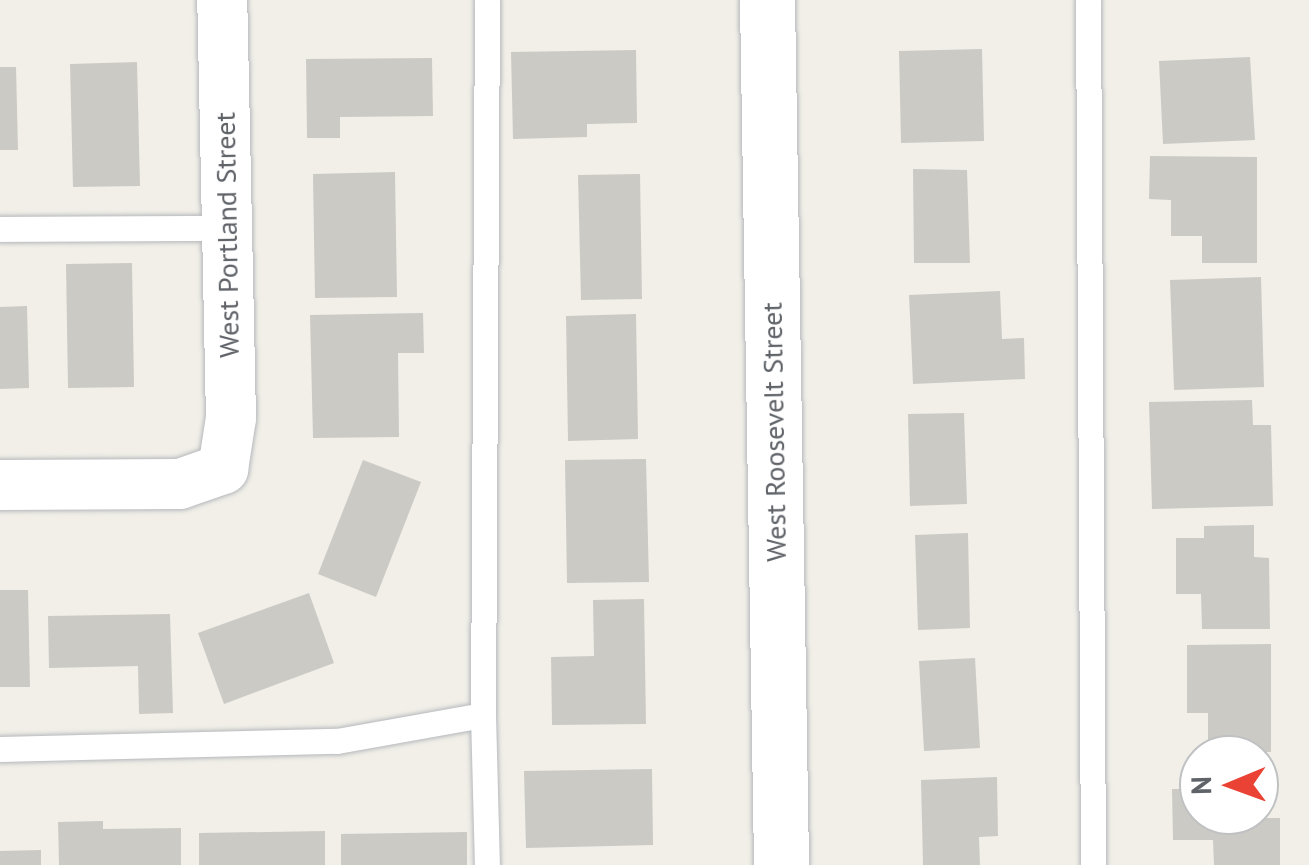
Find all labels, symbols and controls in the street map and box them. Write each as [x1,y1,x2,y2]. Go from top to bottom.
street label: West Portland Street [208,112,246,358]
street label: West Roosevelt Street [755,302,793,562]
north arrow [1179,735,1279,835]
text: N [1182,776,1219,795]

